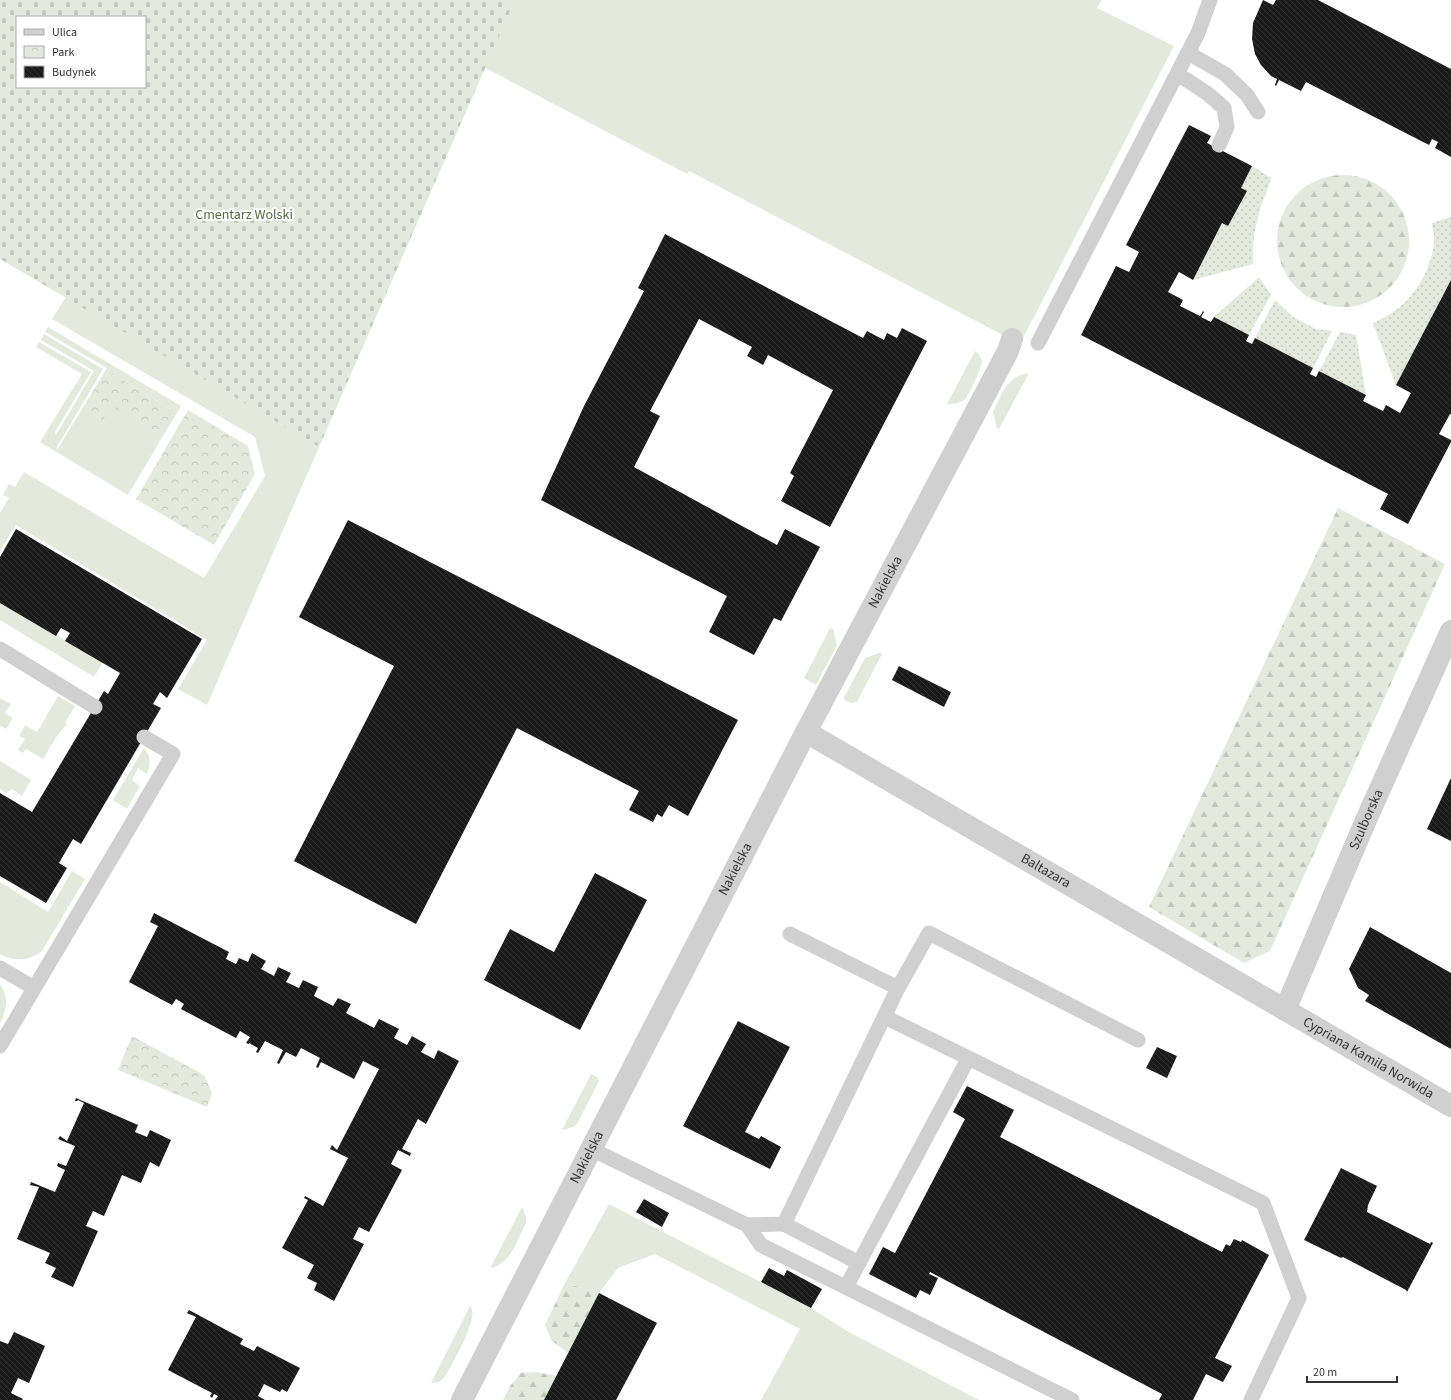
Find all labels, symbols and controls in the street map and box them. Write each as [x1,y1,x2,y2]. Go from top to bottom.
legend [16,16,146,88]
text: Ulica [52,24,77,41]
text: Park [52,44,74,61]
text: Budynek [52,64,96,81]
park label: Cmentarz Wolski [195,205,293,225]
street label: Nakielska [863,552,908,612]
street label: Szulborska [1344,786,1389,853]
street label: Nakielska [713,839,757,899]
street label: Baltazara [1017,849,1074,893]
street label: Cypriana Kamila Norwida [1299,1012,1438,1104]
street label: Nakielska [565,1127,609,1187]
scale bar [1307,1358,1397,1384]
text: 20 m [1313,1364,1337,1381]

